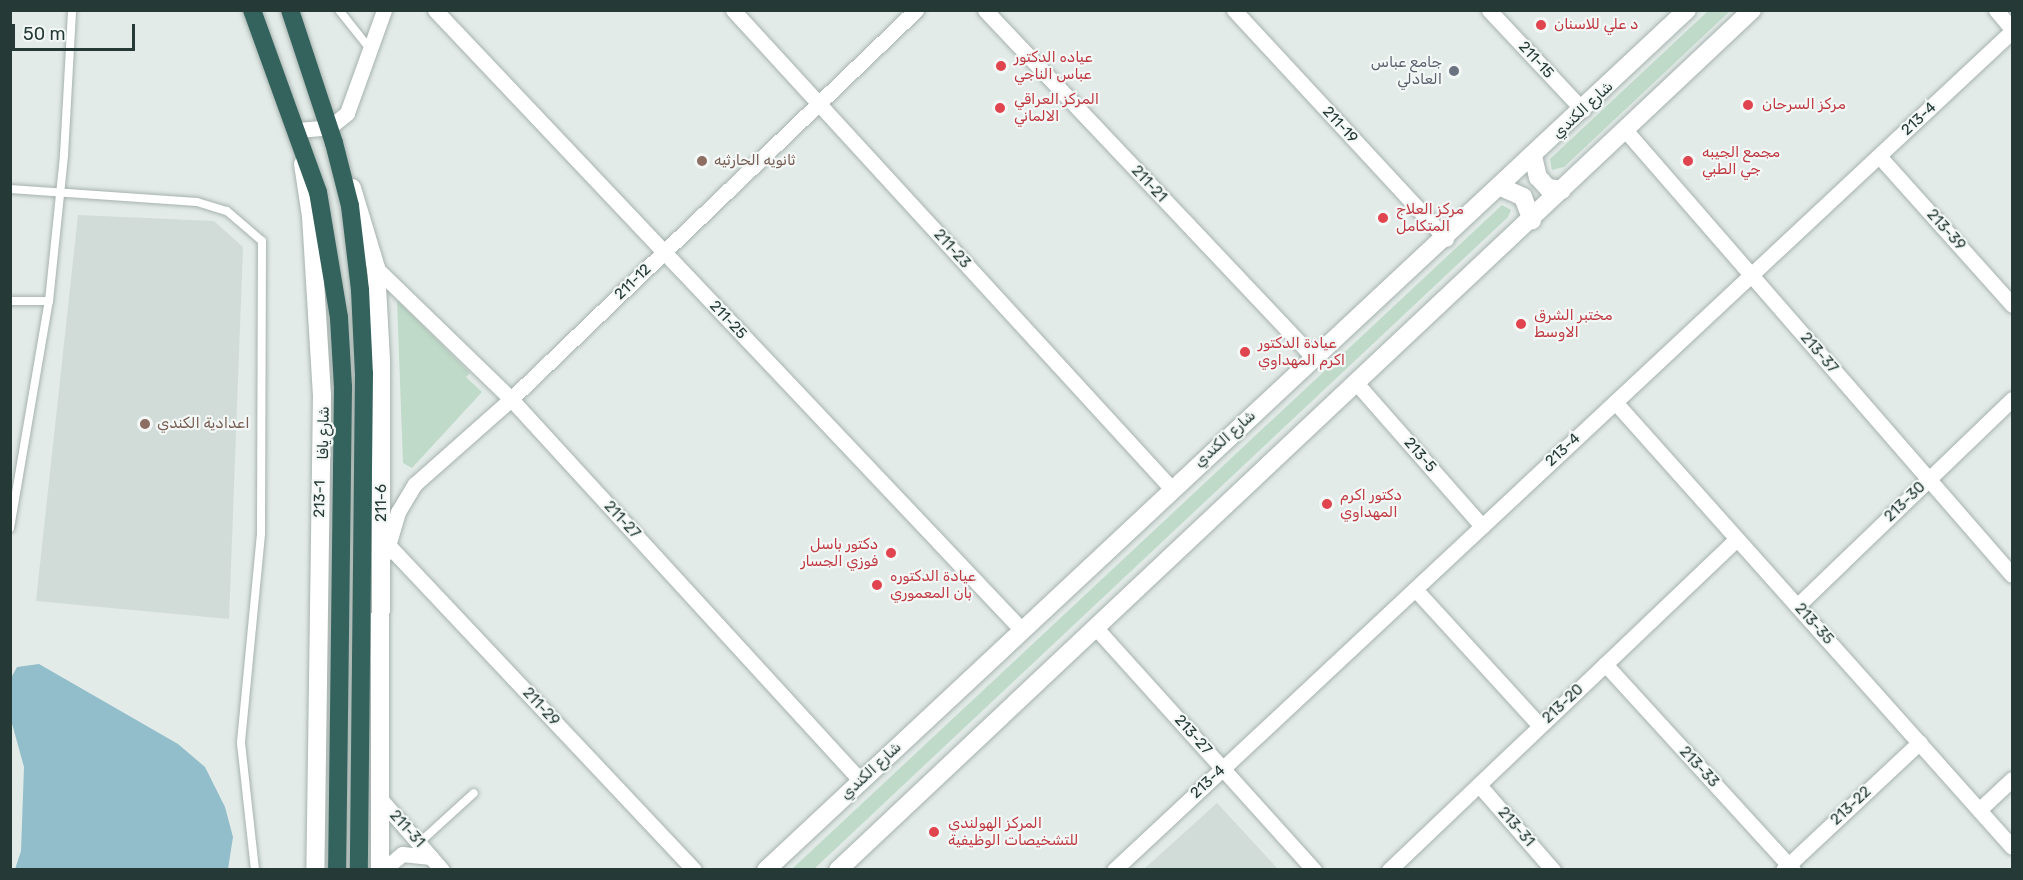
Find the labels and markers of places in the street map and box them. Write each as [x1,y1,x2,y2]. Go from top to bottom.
marker: د علي للاسنان [1532,16,1550,34]
place label: د علي للاسنان [1554,16,1638,34]
place label: عياده الدكتور عباس الناجي [1014,48,1093,83]
place label: جامع عباس العادلي [1371,53,1442,88]
marker: عياده الدكتور عباس الناجي [992,57,1010,75]
marker: جامع عباس العادلي [1447,64,1461,78]
place label: المركز العراقي الالماني [1014,90,1099,125]
marker: مركز السرحان [1739,96,1757,114]
place label: مركز السرحان [1762,96,1846,114]
marker: المركز العراقي الالماني [991,99,1009,117]
place label: مجمع الجيبه جي الطبي [1702,143,1780,178]
place label: ثانويه الحارثيه [714,152,795,170]
marker: مجمع الجيبه جي الطبي [1679,152,1697,170]
marker: ثانويه الحارثيه [695,154,709,168]
place label: مركز العلاج المتكامل [1396,200,1464,235]
marker: مركز العلاج المتكامل [1374,209,1392,227]
place label: مختبر الشرق الاوسط [1534,306,1613,341]
marker: مختبر الشرق الاوسط [1512,315,1530,333]
place label: عيادة الدكتور اكرم المهداوي [1258,334,1345,369]
marker: عيادة الدكتور اكرم المهداوي [1236,343,1254,361]
place label: اعدادية الكندي [157,415,249,433]
marker: اعدادية الكندي [138,417,152,431]
place label: دكتور اكرم المهداوي [1340,486,1402,521]
marker: دكتور اكرم المهداوي [1318,495,1336,513]
place label: دكتور باسل فوزي الجسار [801,535,878,570]
marker: دكتور باسل فوزي الجسار [882,544,900,562]
place label: عيادة الدكتوره بان المعموري [890,567,976,602]
marker: عيادة الدكتوره بان المعموري [868,576,886,594]
place label: المركز الهولندي للتشخيصات الوظيفية [948,814,1078,849]
marker: المركز الهولندي للتشخيصات الوظيفية [925,823,943,841]

